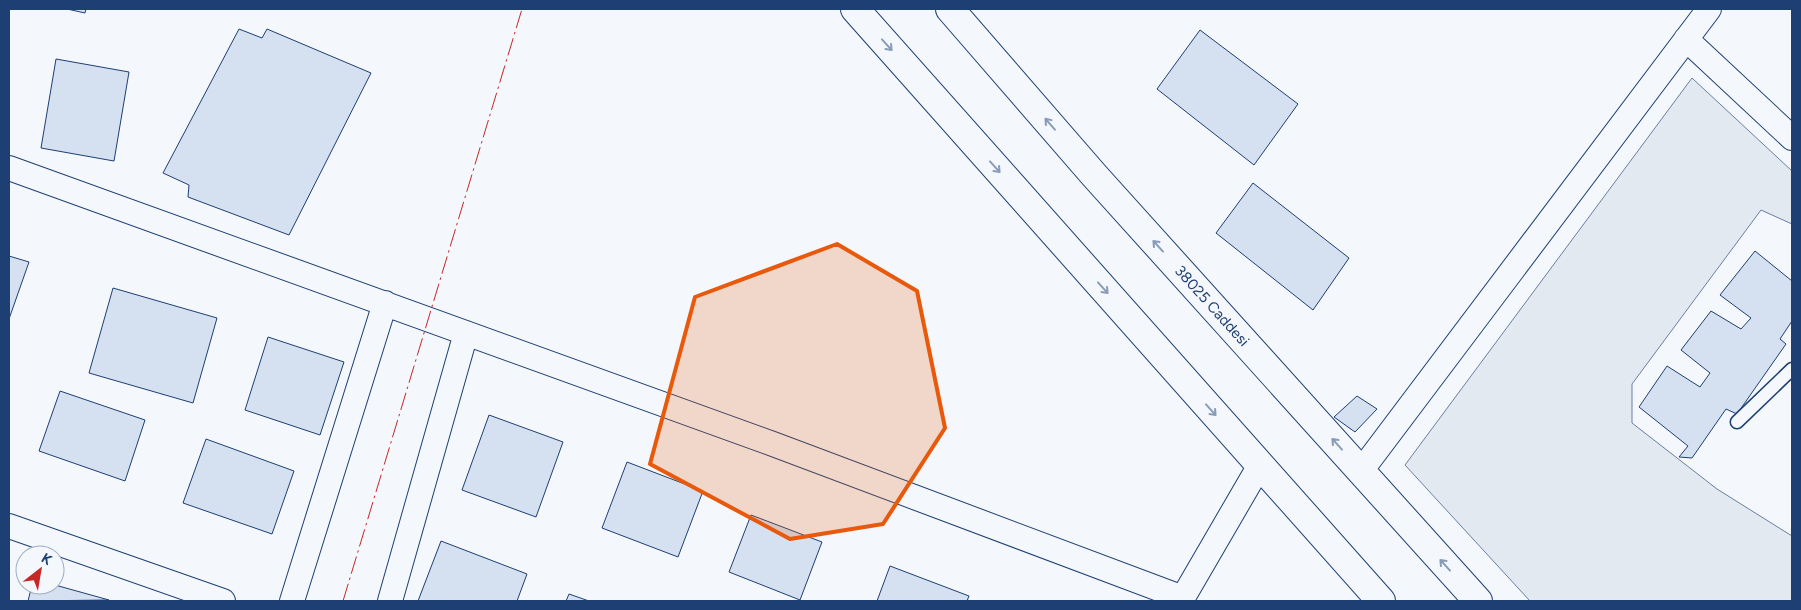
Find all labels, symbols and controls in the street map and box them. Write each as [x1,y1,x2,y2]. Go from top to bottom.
one-way arrow [882,39,893,52]
one-way arrow [1045,118,1056,131]
one-way arrow [989,160,1001,173]
one-way arrow [1152,239,1164,252]
street label: 38025 Caddesi [1171,262,1253,350]
one-way arrow [1097,282,1109,295]
one-way arrow [1205,403,1217,416]
one-way arrow [1331,438,1343,451]
north arrow [15,545,65,595]
text: K [38,550,55,569]
one-way arrow [1440,559,1451,572]

